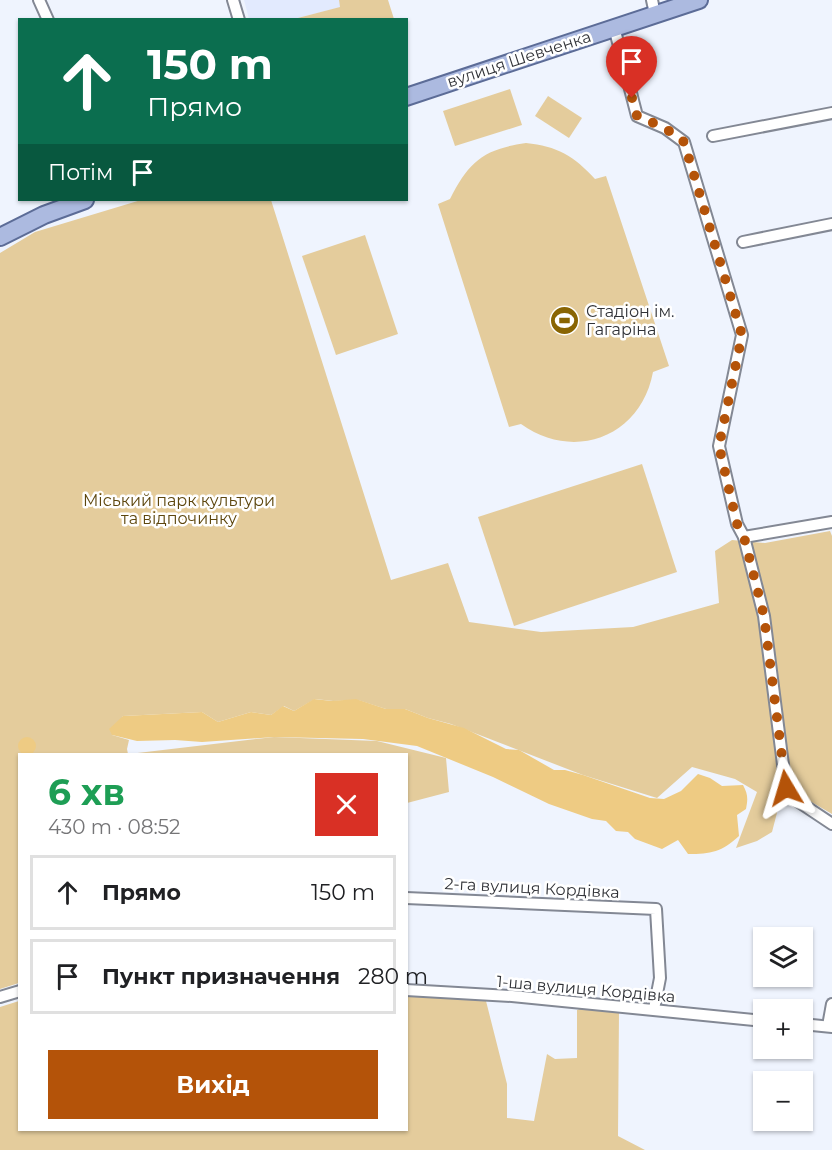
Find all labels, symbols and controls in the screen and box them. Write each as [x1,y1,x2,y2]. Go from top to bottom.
street label: вулиця Шевченка [445,27,593,91]
pin [606,36,657,98]
text: 150 m [147,38,273,90]
icon: ahead [48,42,126,120]
icon: arrive [615,45,648,78]
text: Прямо [147,90,242,123]
icon: arrive [126,156,159,189]
text: Потім [48,159,114,186]
place label: Стадіон ім. Гагаріна [586,302,674,339]
sports icon: Стадіон ім. Гагаріна [549,304,581,336]
park label: Міський парк культури та відпочинку [83,491,275,528]
position arrow [754,756,818,820]
text: 6 хв [48,770,125,814]
button: close [315,773,378,836]
text: 430 m · 08:52 [48,815,180,839]
street label: 2-га вулиця Кордівка [444,874,620,902]
icon: ahead [51,876,84,909]
text: Прямо [102,879,181,906]
text: 150 m [311,879,375,906]
map controls [753,927,813,1131]
button: layers [753,927,813,987]
icon: arrive [51,960,84,993]
text: Пункт призначення [102,963,340,990]
text: 280 m [358,963,428,990]
street label: 1-ша вулиця Кордівка [496,972,676,1006]
button: + [753,999,813,1059]
button: Вихід [48,1050,378,1119]
button: − [753,1071,813,1131]

